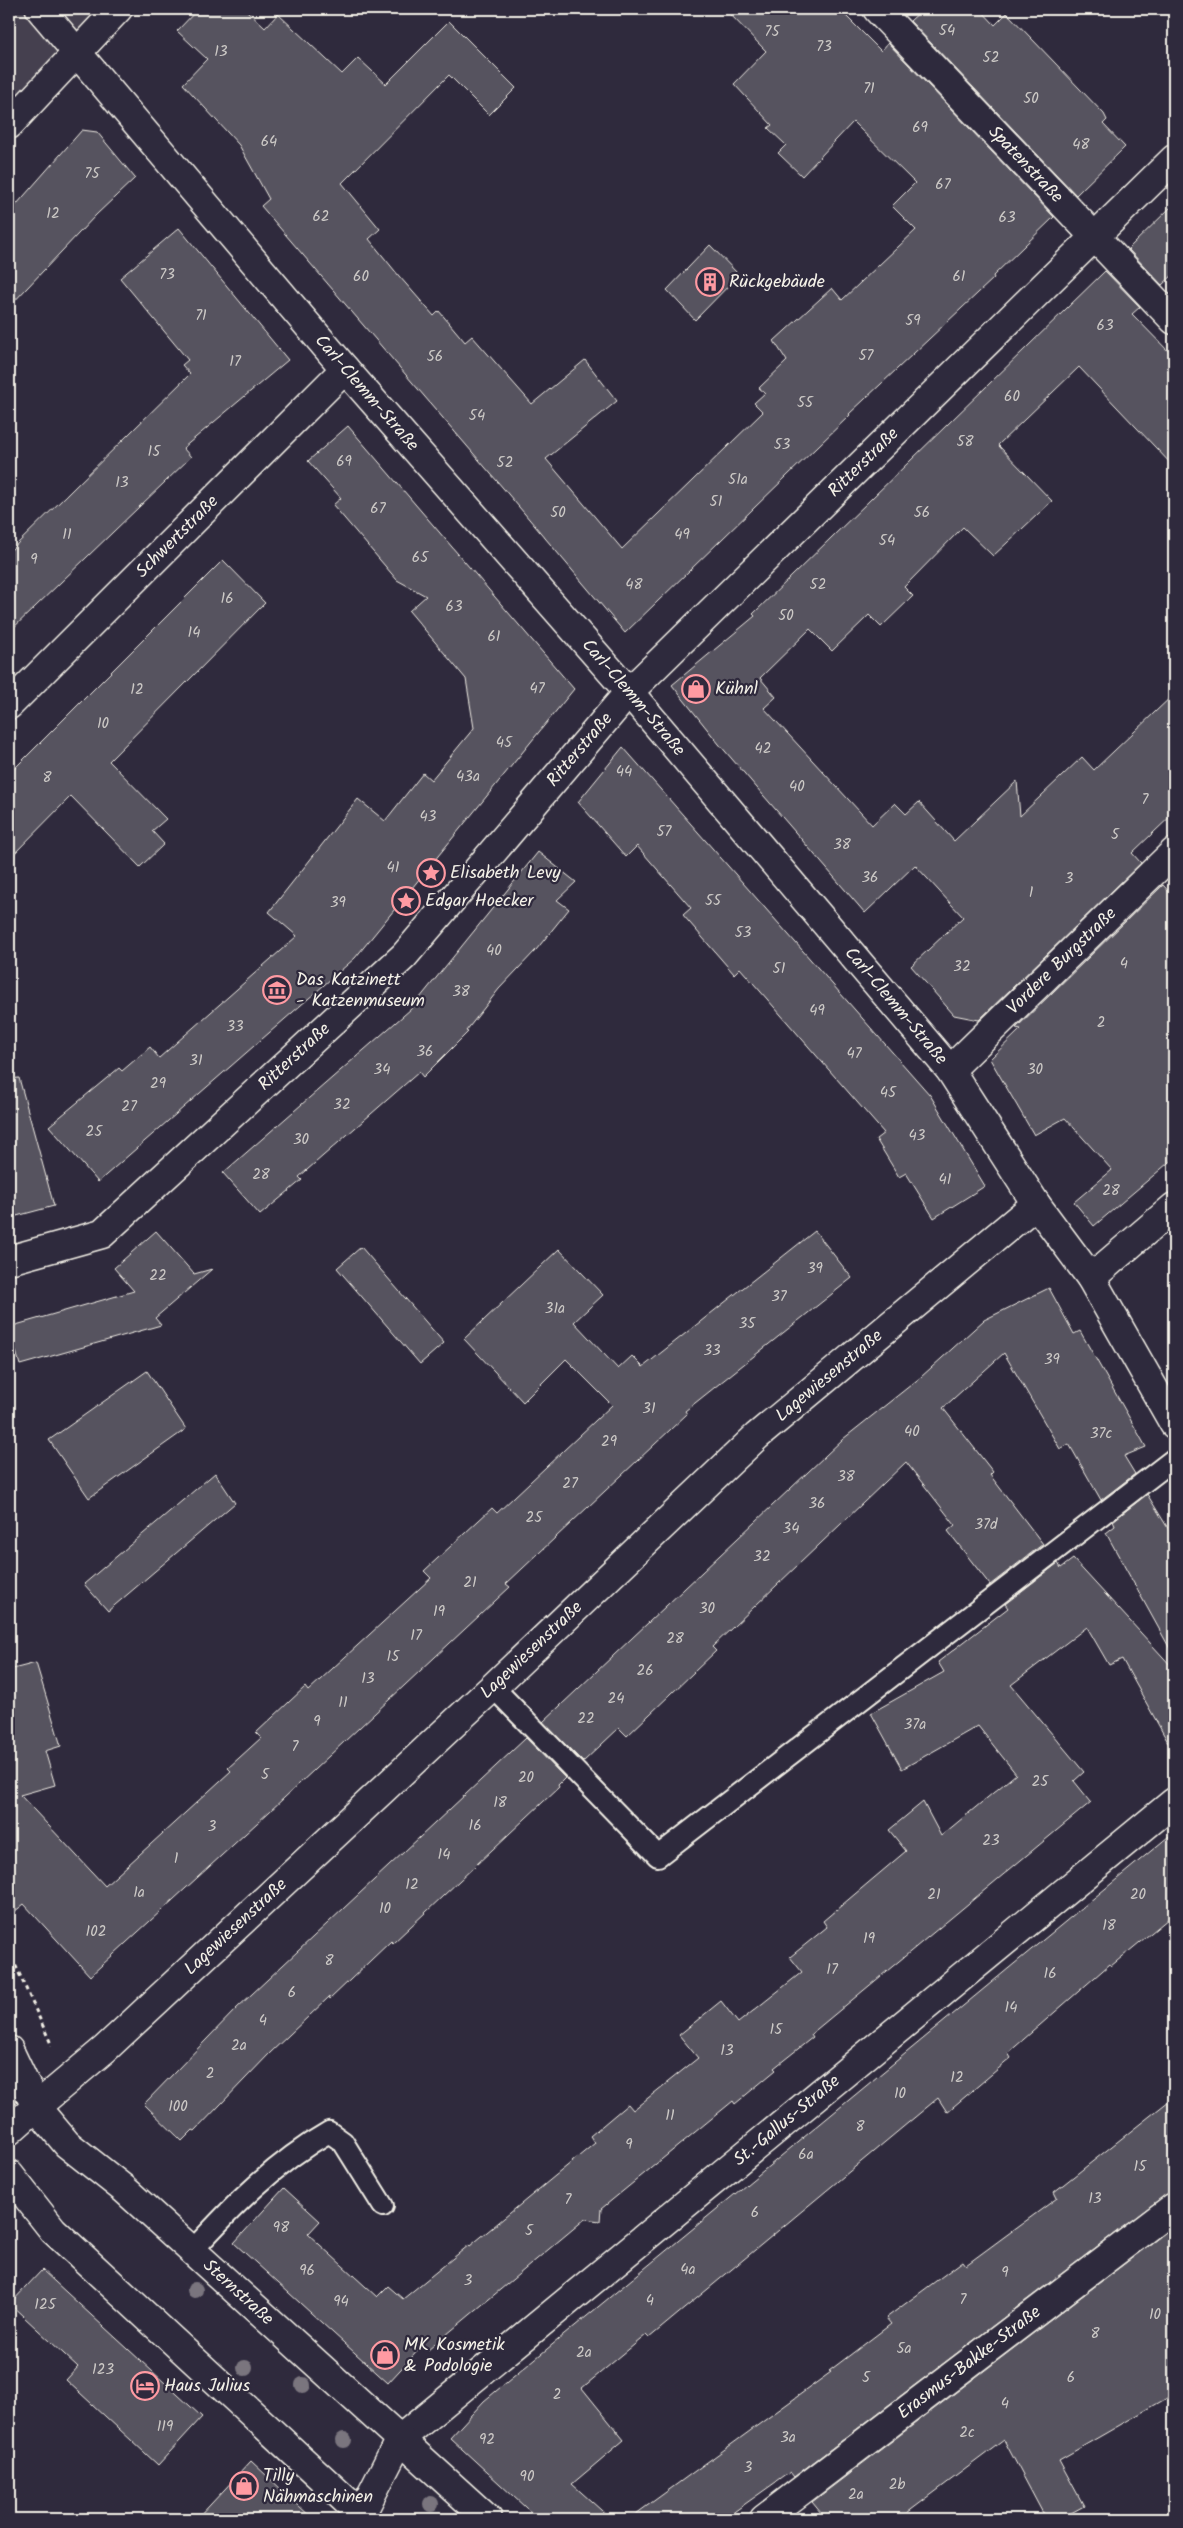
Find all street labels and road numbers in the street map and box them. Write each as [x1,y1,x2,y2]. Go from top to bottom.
street label: Spatenstraße [981,119,1070,210]
street label: Carl-Clemm-Straße [307,328,426,458]
street label: Ritterstraße [821,421,906,505]
street label: Schwertstraße [129,488,226,585]
street label: Carl-Clemm-Straße [574,632,692,763]
street label: Ritterstraße [539,706,620,794]
street label: Vordere Burgstraße [1000,900,1124,1022]
street label: Carl-Clemm-Straße [837,940,955,1072]
street label: Ritterstraße [251,1016,337,1098]
street label: Lagewiesenstraße [769,1322,889,1429]
street label: Lagewiesenstraße [474,1594,590,1707]
street label: Lagewiesenstraße [177,1871,294,1983]
street label: St.-Gallus-Straße [727,2068,847,2174]
street label: Sternstraße [196,2252,280,2333]
street label: Erasmus-Bakke-Straße [891,2298,1047,2427]

